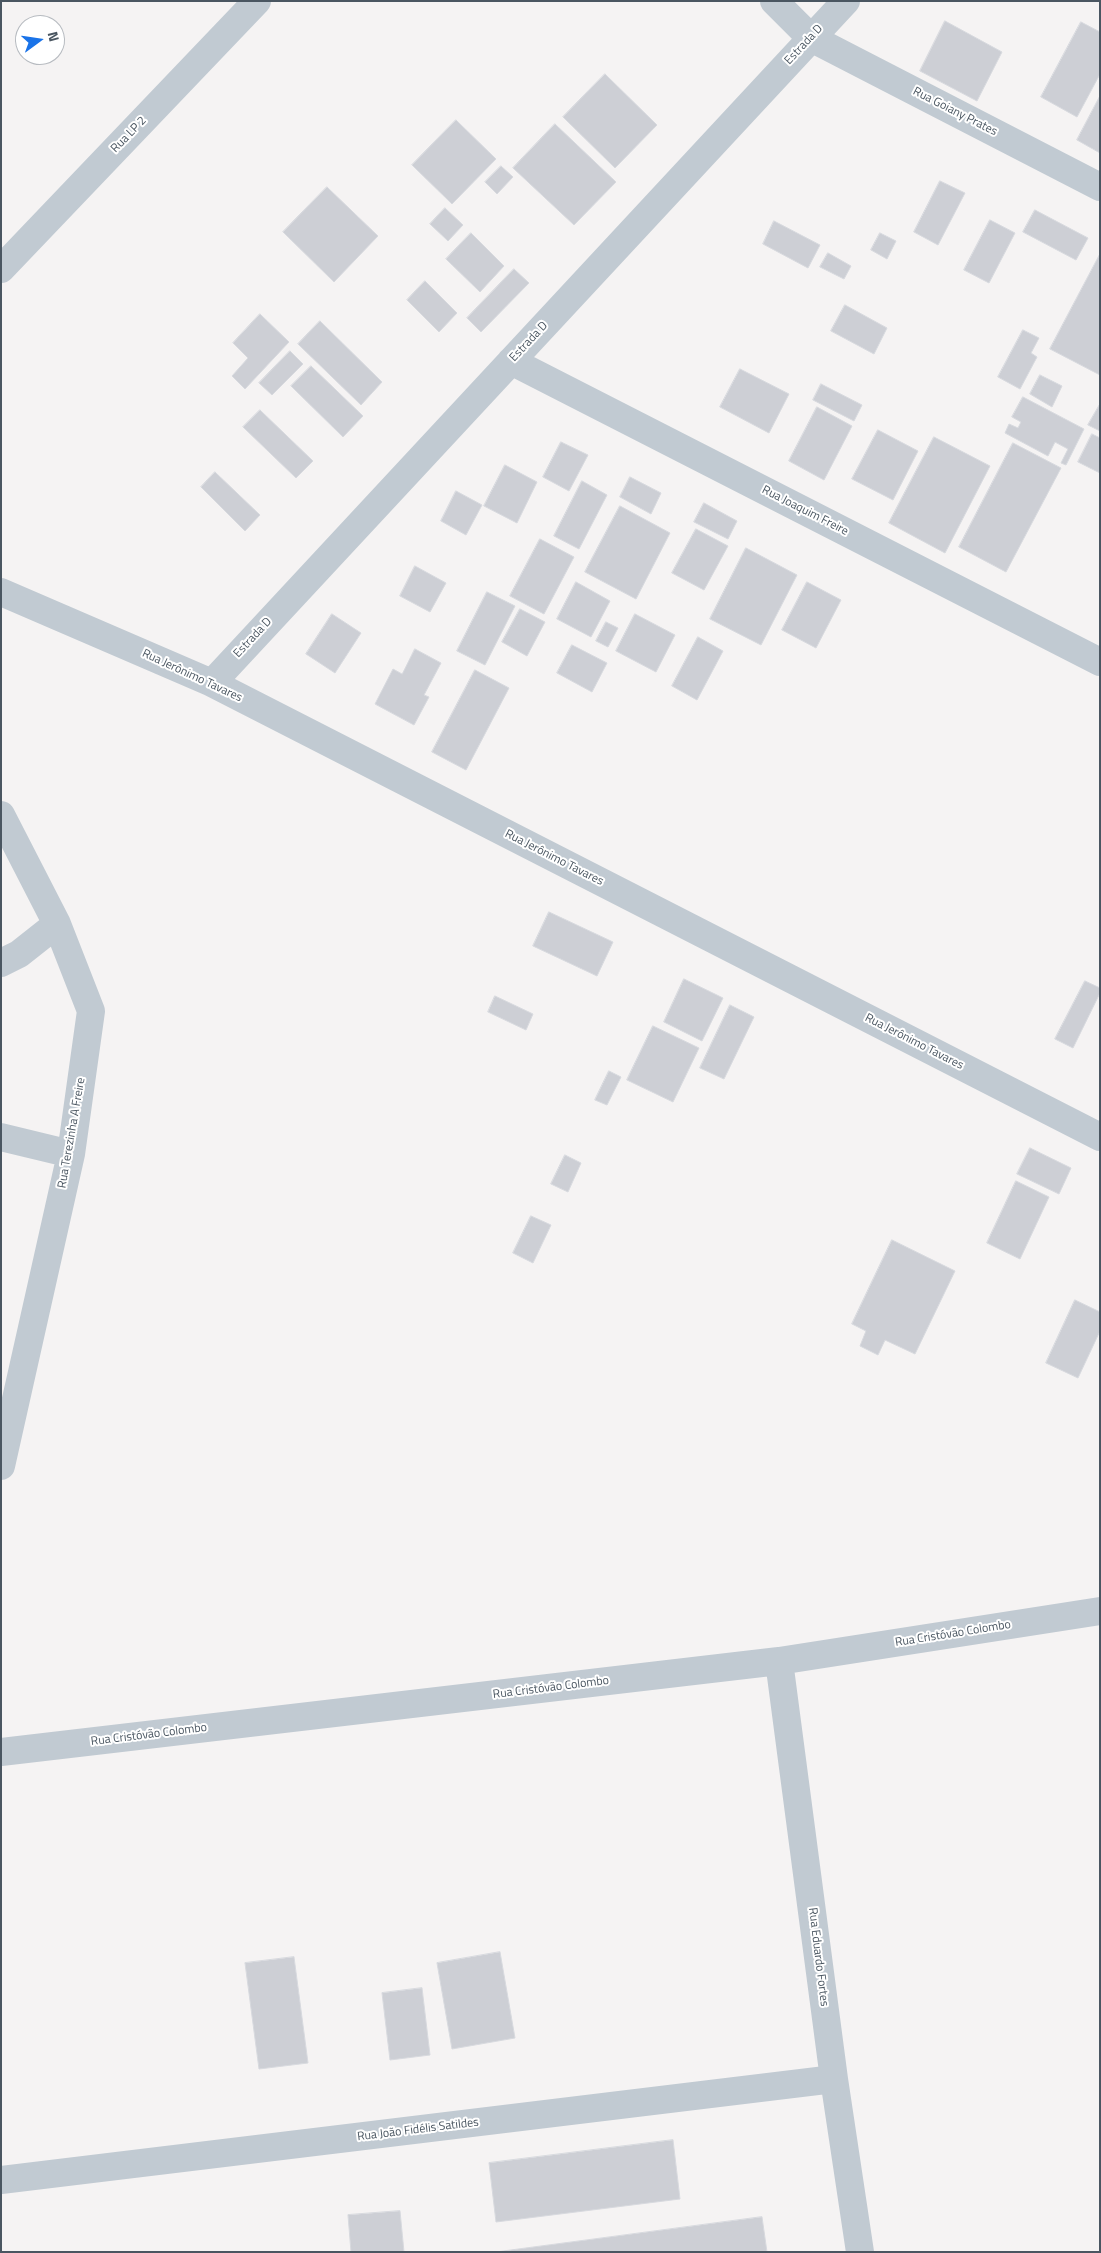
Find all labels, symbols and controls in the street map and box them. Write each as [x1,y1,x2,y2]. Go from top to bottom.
north arrow [15,15,65,65]
street label: Estrada D [782,22,826,68]
text: N [43,29,65,44]
street label: Rua Goiany Prates [910,85,1000,139]
street label: Rua LP 2 [108,114,150,156]
street label: Estrada D [507,319,551,365]
street label: Rua Joaquim Freire [759,483,851,539]
street label: Estrada D [231,615,275,661]
street label: Rua Jerônimo Tavares [140,646,244,706]
street label: Rua Jerônimo Tavares [502,827,606,889]
street label: Rua Jerônimo Tavares [862,1011,966,1073]
street label: Rua Terezinha A Freire [55,1077,89,1189]
street label: Rua Cristóvão Colombo [894,1618,1012,1650]
street label: Rua Cristóvão Colombo [492,1674,610,1702]
street label: Rua Cristóvão Colombo [90,1721,208,1749]
street label: Rua Eduardo Fortes [805,1907,831,2007]
street label: Rua João Fidélis Satildes [356,2115,480,2145]

